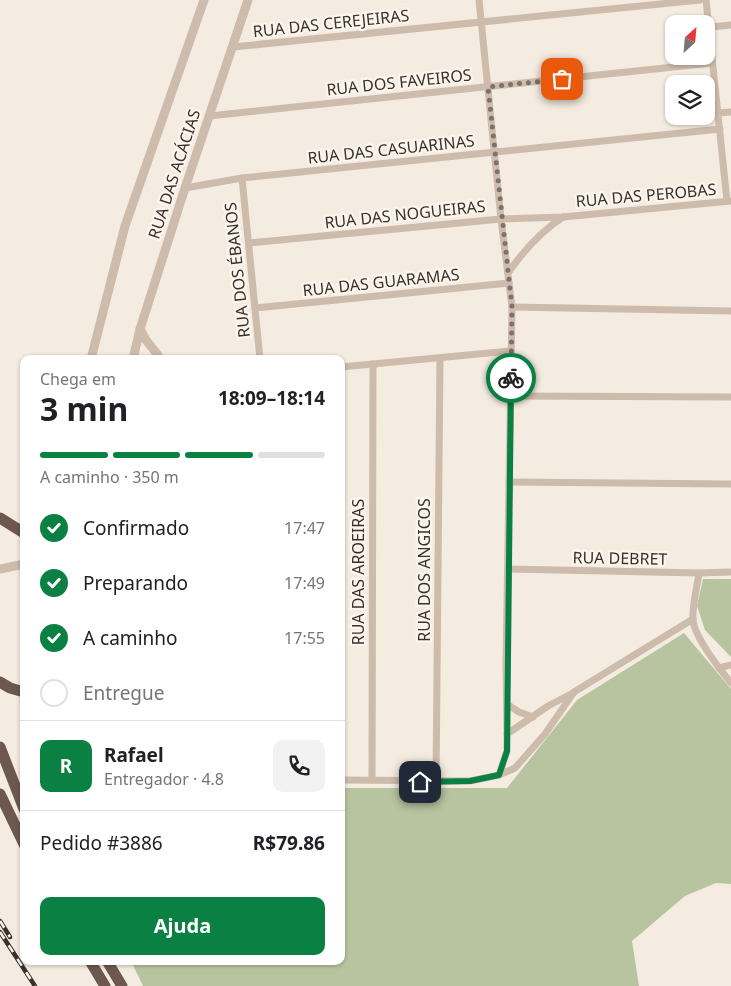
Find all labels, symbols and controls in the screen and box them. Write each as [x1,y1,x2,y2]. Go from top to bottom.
street label: RUA DAS CEREJEIRAS [252,4,410,42]
north arrow [665,15,715,65]
map controls [665,15,715,125]
pin [541,58,583,100]
street label: RUA DOS FAVEIROS [325,63,473,101]
icon: bag [548,65,576,93]
button: layers [665,75,715,125]
street label: RUA DAS ACÁCIAS [143,106,205,242]
street label: RUA DAS CASUARINAS [306,129,476,169]
street label: RUA DAS PEROBAS [575,178,717,212]
street label: RUA DAS NOGUEIRAS [323,195,487,233]
street label: RUA DOS ÉBANOS [219,201,255,339]
street label: RUA DAS GUARAMAS [302,263,461,301]
courier [486,353,536,403]
icon: bike [497,364,525,392]
text: Chega em [40,368,116,390]
text: 18:09–18:14 [218,385,325,411]
text: 3 min [40,387,128,430]
text: A caminho · 350 m [40,466,179,488]
street label: RUA DOS ANGICOS [413,498,435,642]
street label: RUA DAS AROEIRAS [347,499,369,645]
icon: check [40,514,68,542]
text: Confirmado [83,515,189,541]
text: 17:47 [284,517,325,539]
street label: RUA DEBRET [573,546,668,570]
icon: check [40,569,68,597]
text: Preparando [83,570,188,596]
text: 17:49 [284,572,325,594]
icon: check [40,624,68,652]
text: A caminho [83,625,178,651]
text: 17:55 [284,627,325,649]
text: Entregue [83,680,165,706]
button: phone [273,740,325,792]
text: Rafael [104,742,164,768]
text: R [60,753,72,779]
pin [399,761,441,803]
text: Entregador · 4.8 [104,768,224,790]
icon: home [406,768,434,796]
text: Pedido #3886 [40,830,163,856]
text: R$79.86 [253,830,325,856]
button: Ajuda [40,897,325,955]

